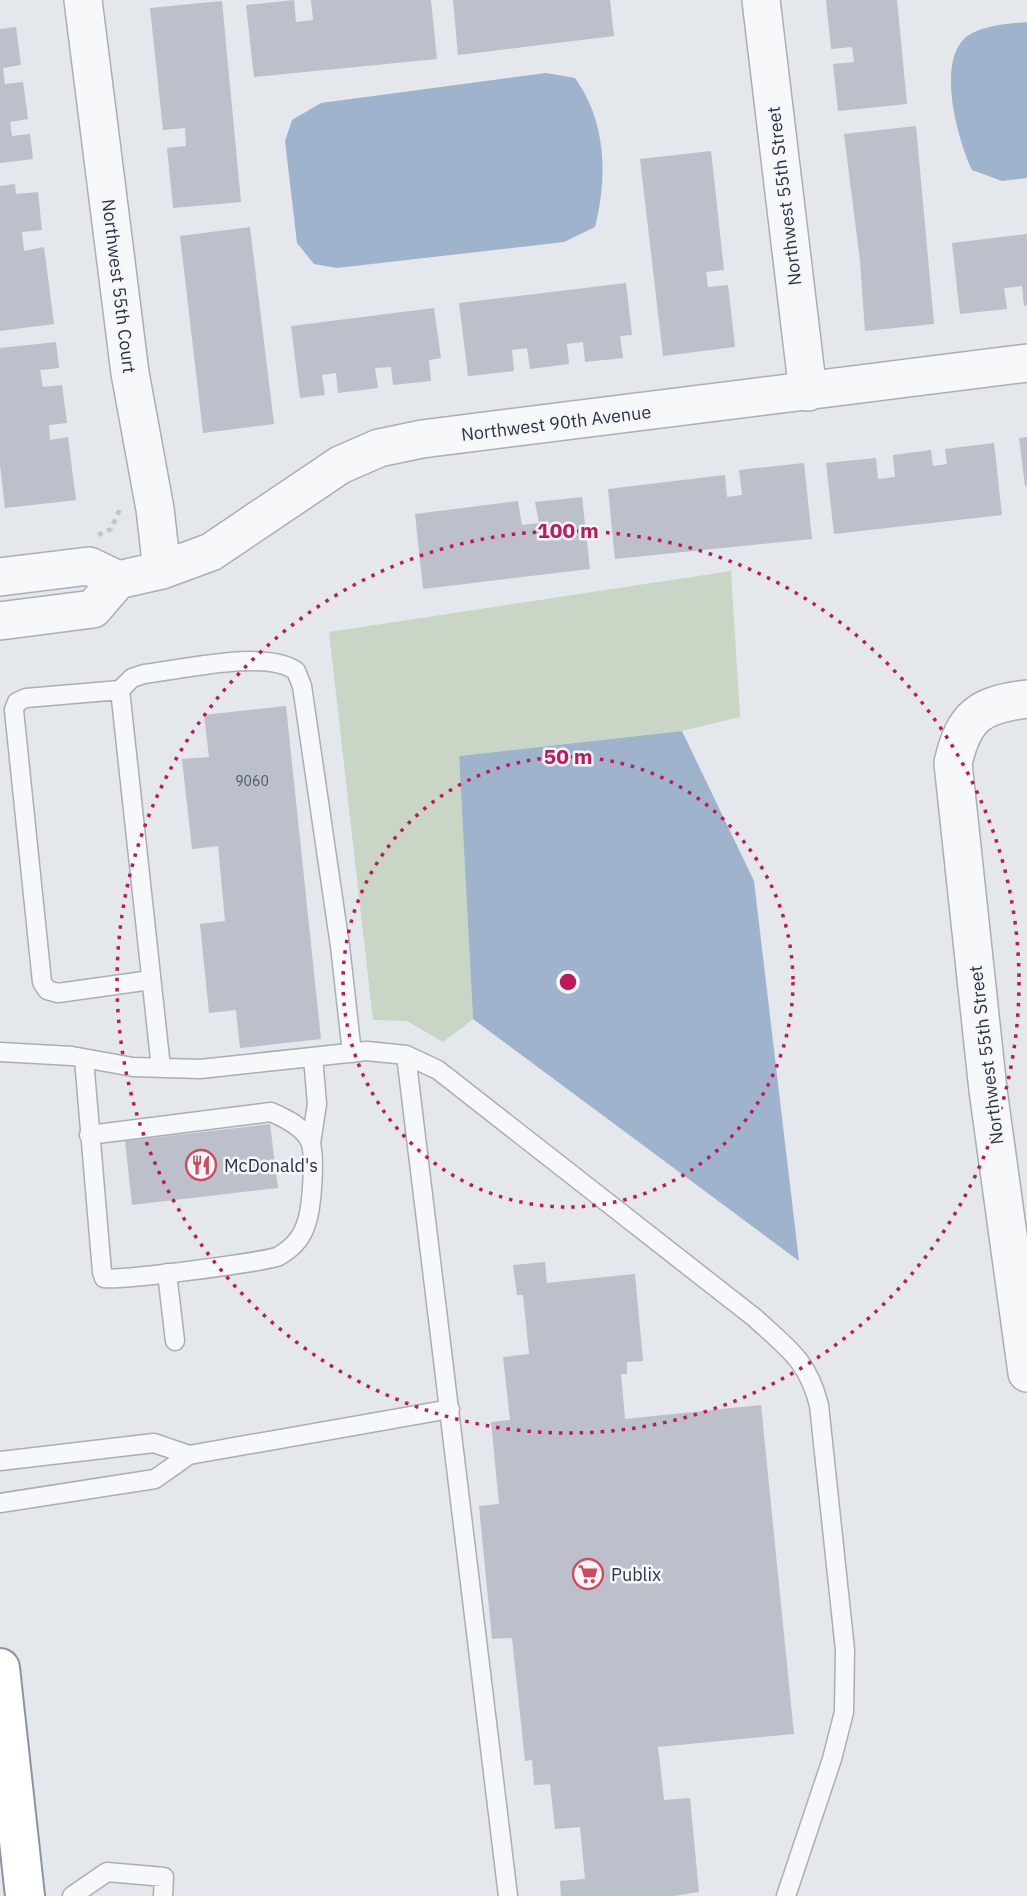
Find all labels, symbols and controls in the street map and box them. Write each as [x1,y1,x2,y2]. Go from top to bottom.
street label: Northwest 55th Street [762,105,806,287]
street label: Northwest 55th Court [97,197,141,375]
street label: Northwest 90th Avenue [460,400,652,446]
text: 100 m [537,516,599,544]
text: 50 m [544,742,592,770]
house number: 9060 [235,772,269,790]
street label: Northwest 55th Street [964,964,1008,1146]
centre of rings [556,970,580,994]
restaurant icon: McDonald's [184,1148,218,1182]
place label: McDonald's [224,1154,318,1177]
supermarket icon: Publix [571,1557,605,1591]
place label: Publix [611,1563,661,1586]

